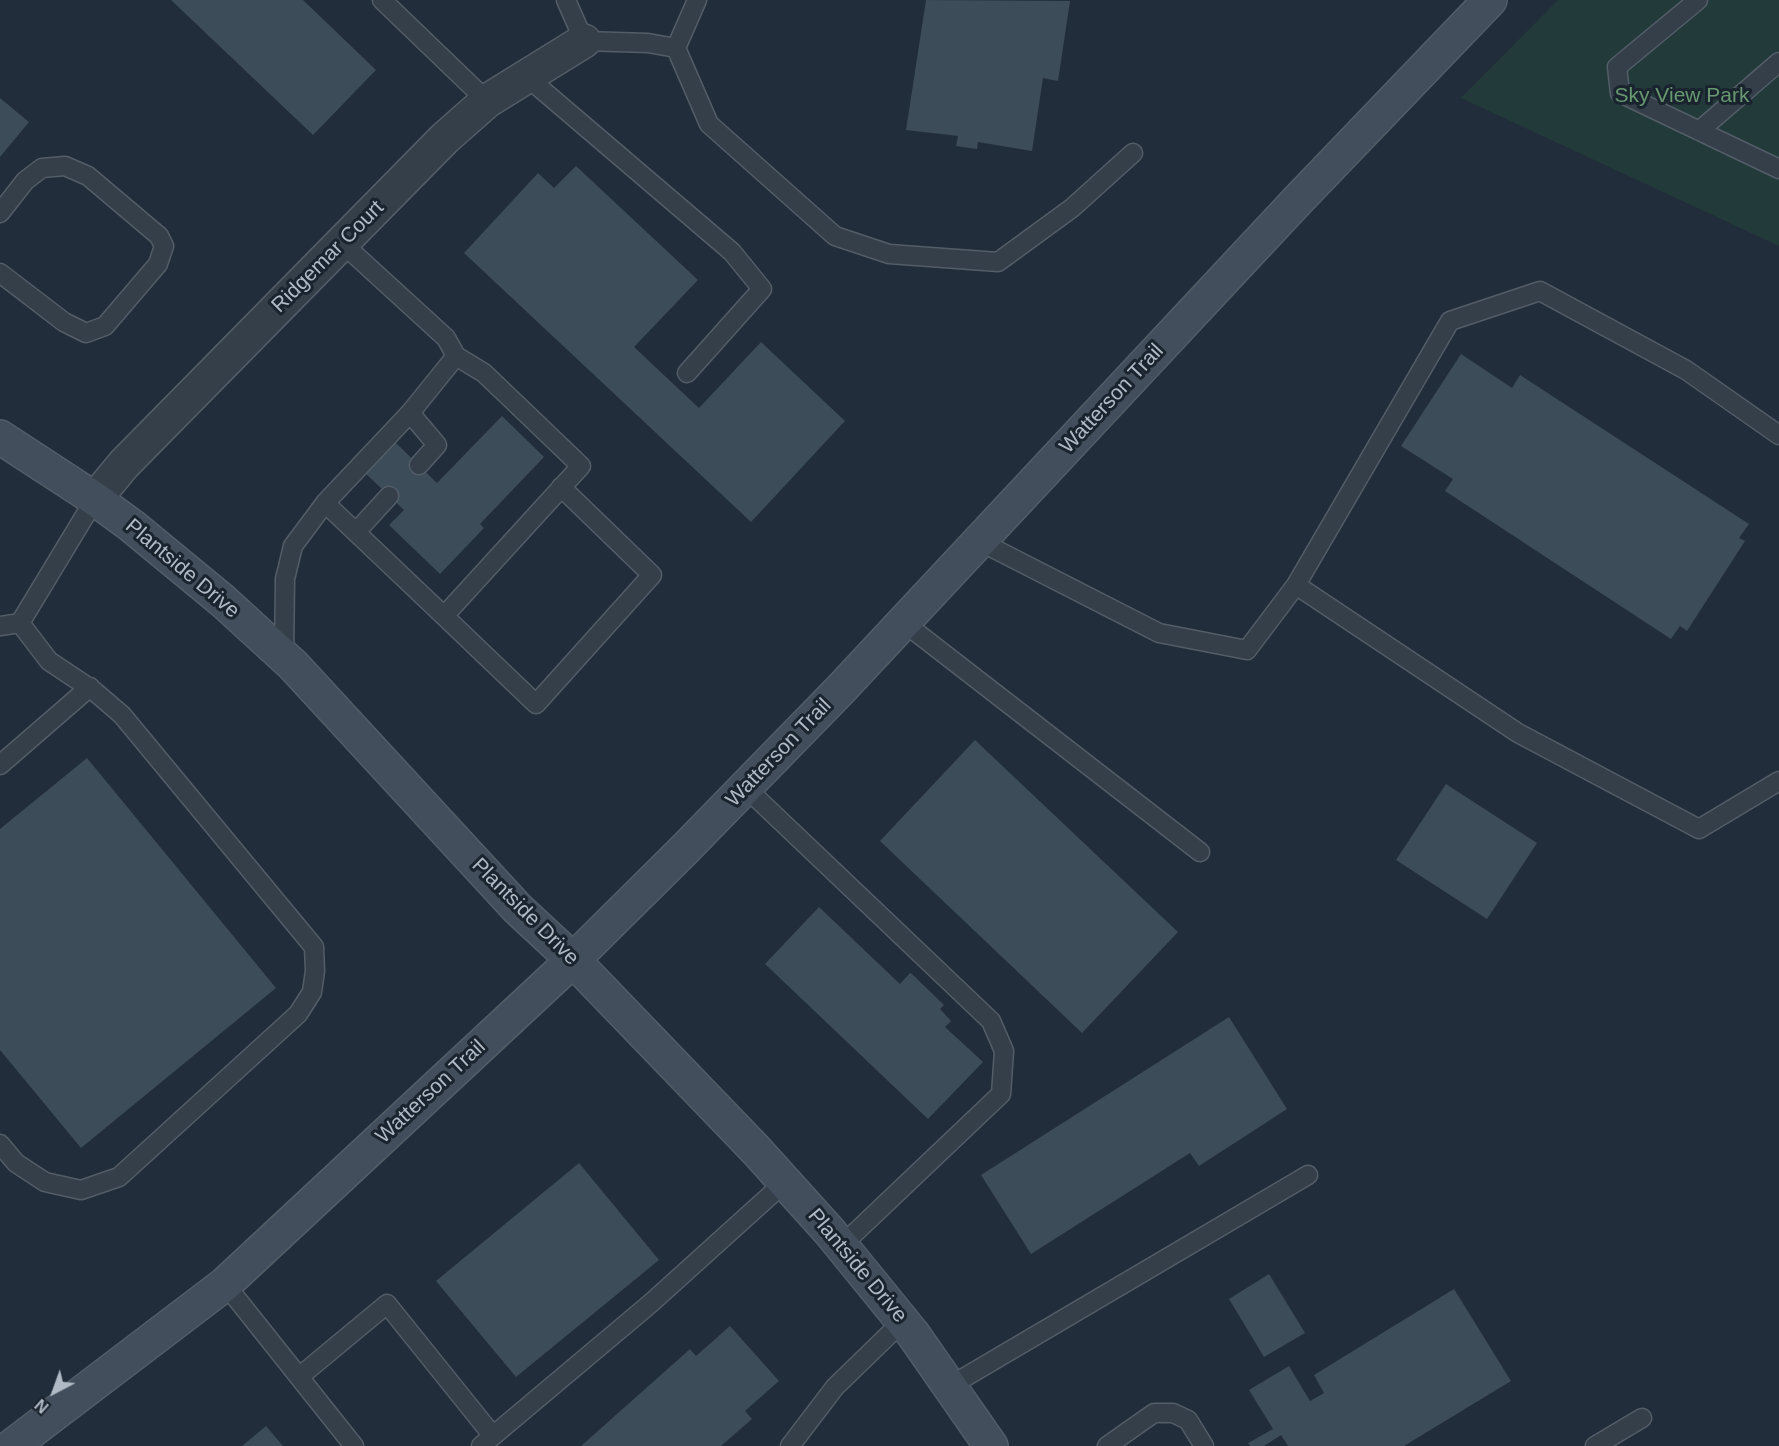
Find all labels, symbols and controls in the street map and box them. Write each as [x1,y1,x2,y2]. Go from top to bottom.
park label: Sky View Park [1615,83,1749,109]
street label: Ridgemar Court [267,196,389,318]
street label: Watterson Trail [1055,339,1169,459]
street label: Plantside Drive [120,514,244,624]
street label: Watterson Trail [721,694,837,812]
street label: Plantside Drive [466,853,584,971]
street label: Watterson Trail [371,1035,491,1149]
street label: Plantside Drive [802,1204,912,1328]
north arrow [24,1362,84,1422]
text: N [32,1396,52,1416]

